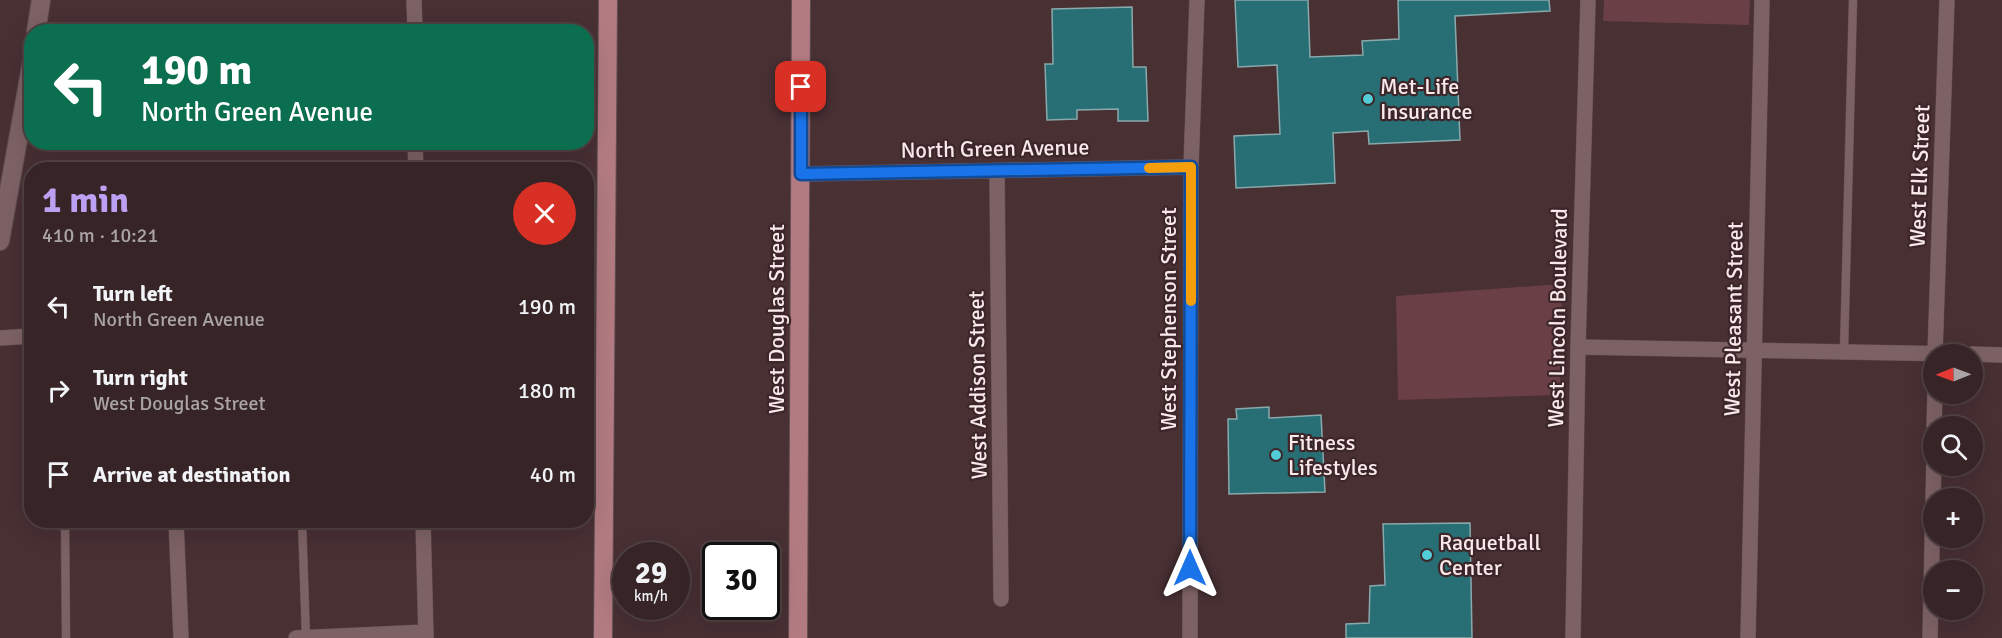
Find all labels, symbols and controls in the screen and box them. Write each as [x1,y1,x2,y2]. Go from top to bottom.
text: 190 m [141,45,252,96]
icon: left [42,48,120,126]
pin [775,61,826,112]
icon: arrive [784,70,817,103]
place label: Met-Life Insurance [1380,73,1472,125]
marker: Met-Life Insurance [1361,92,1375,106]
text: North Green Avenue [141,96,373,129]
street label: West Elk Street [1904,104,1935,248]
street label: North Green Avenue [900,133,1090,164]
text: 1 min [42,178,129,223]
button: close [513,182,576,245]
street label: West Stephenson Street [1155,207,1182,431]
street label: West Lincoln Boulevard [1542,208,1573,428]
street label: West Pleasant Street [1718,221,1749,417]
text: 410 m · 10:21 [42,223,158,248]
street label: West Douglas Street [763,224,790,414]
text: Turn left [93,280,173,307]
icon: left [42,290,75,323]
street label: West Addison Street [962,290,993,480]
text: 190 m [518,293,576,320]
text: North Green Avenue [93,307,265,332]
north arrow [1923,344,1983,404]
map controls [1923,344,1983,620]
text: Turn right [93,364,188,391]
icon: right [42,374,75,407]
text: 180 m [518,377,576,404]
text: West Douglas Street [93,391,266,416]
button: search [1923,416,1983,476]
place label: Fitness Lifestyles [1288,429,1378,481]
marker: Fitness Lifestyles [1269,448,1283,462]
icon: arrive [42,458,75,491]
text: Arrive at destination [93,461,290,488]
text: 40 m [530,461,576,488]
button: + [1923,488,1983,548]
place label: Raquetball Center [1439,529,1541,581]
position arrow [1158,536,1222,600]
speed limit sign: 30 [702,542,780,620]
marker: Raquetball Center [1420,548,1434,562]
text: 29 [635,555,667,592]
button: − [1923,560,1983,620]
text: km/h [634,587,668,605]

